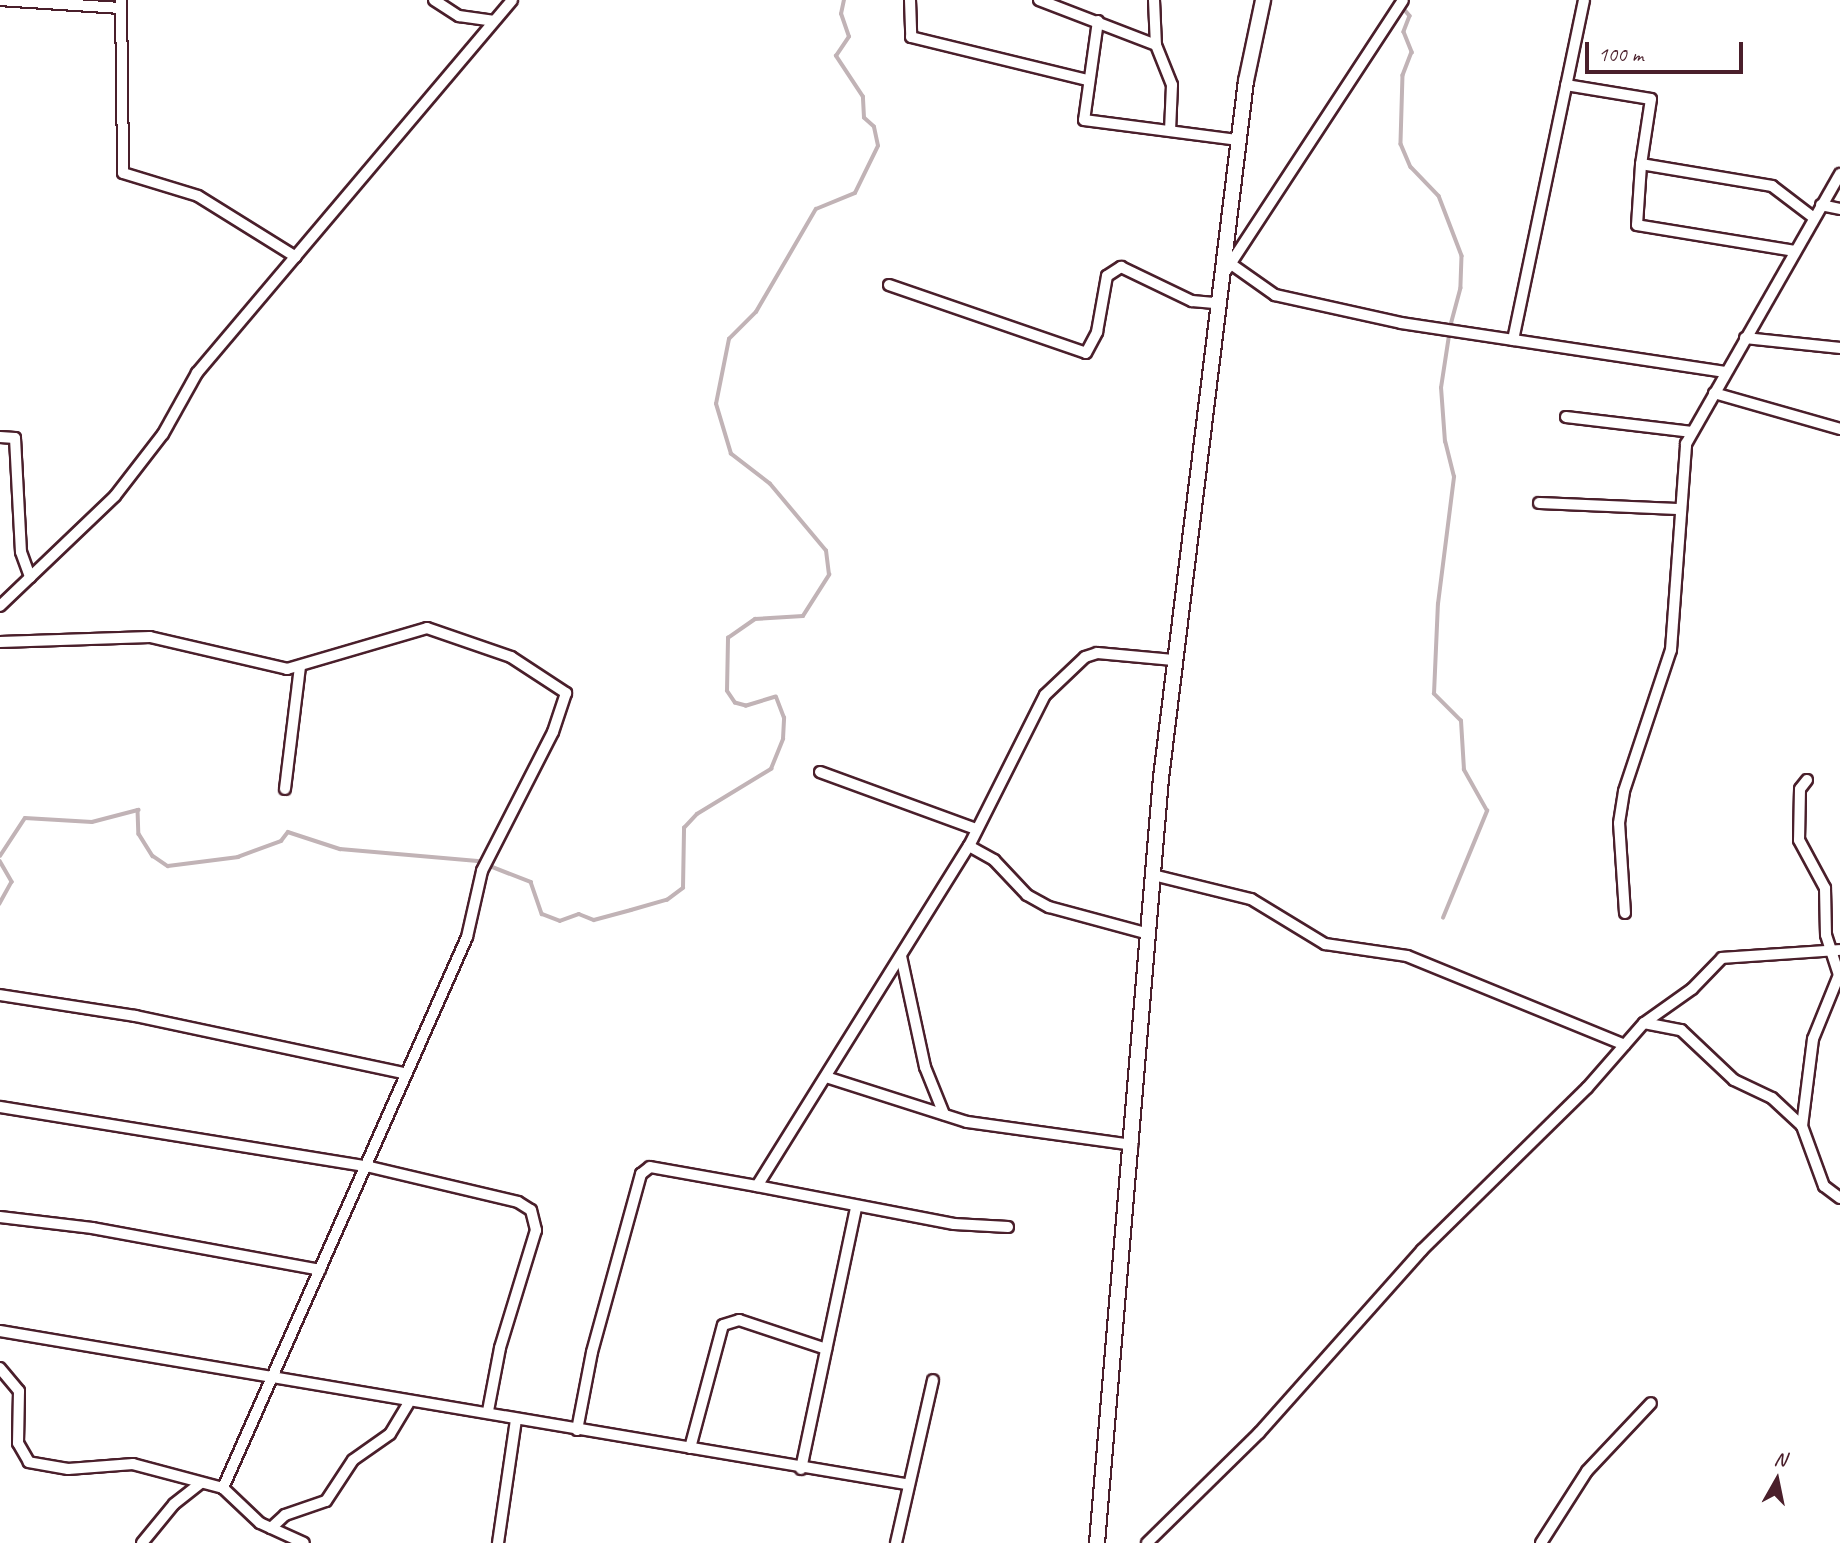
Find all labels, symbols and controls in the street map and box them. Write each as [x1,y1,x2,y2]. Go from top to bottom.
scale bar [1588,28,1745,72]
text: 100 m [1598,41,1643,67]
north arrow [1742,1445,1812,1515]
text: N [1773,1446,1788,1472]

